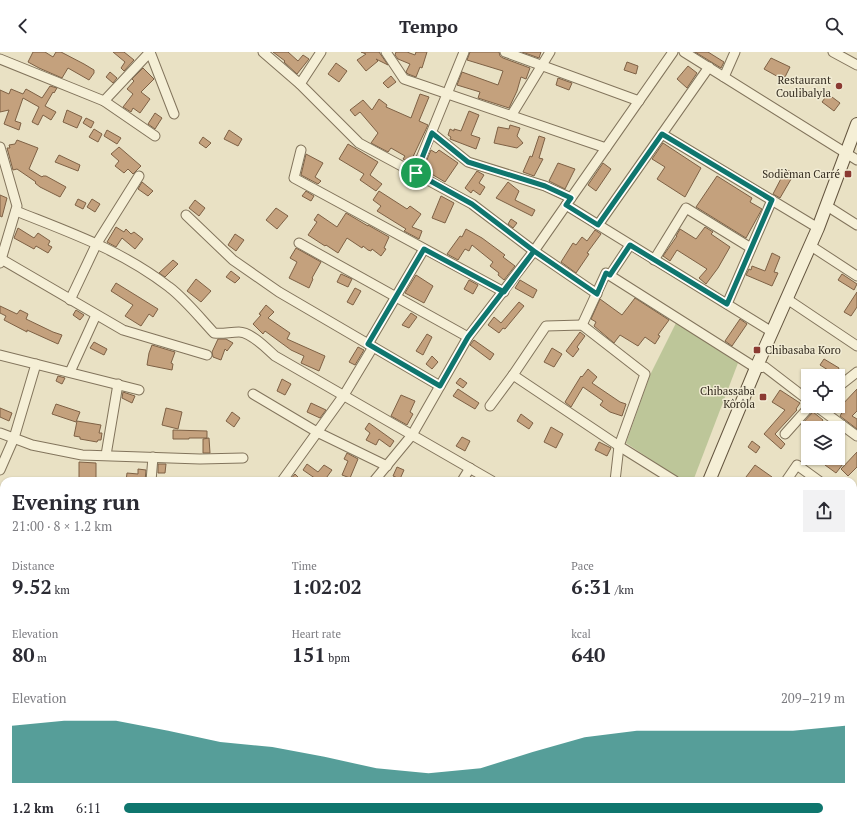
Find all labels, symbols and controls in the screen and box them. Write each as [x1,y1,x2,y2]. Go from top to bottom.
text: Tempo [399,14,458,38]
icon: back [12,15,34,37]
icon: search [823,15,845,37]
place label: Restaurant Coulibalyla [776,73,831,100]
marker: Restaurant Coulibalyla [834,81,844,91]
pin [399,156,433,190]
icon: arrive [405,162,427,184]
place label: Sodièman Carré [762,167,840,181]
marker: Sodièman Carré [843,169,853,179]
place label: Chibasaba Koro [765,343,841,357]
marker: Chibasaba Koro [752,345,762,355]
map controls [801,369,845,465]
button: locate [801,369,845,413]
place label: Chibassaba Kôrôla [700,384,755,411]
marker: Chibassaba Kôrôla [758,392,768,402]
button: layers [801,421,845,465]
text: Evening run [12,487,140,516]
button: share [803,490,845,532]
text: 21:00 · 8 × 1.2 km [12,517,112,535]
text: Distance [12,559,55,573]
text: Time [292,559,317,573]
text: Pace [571,559,594,573]
text: 9.52 [12,573,52,600]
text: 1:02:02 [292,573,362,600]
text: 6:31 [571,573,612,600]
text: km [52,583,70,597]
text: /km [612,583,634,597]
text: Elevation [12,627,58,641]
text: Heart rate [292,627,341,641]
text: kcal [571,627,591,641]
text: 80 [12,641,35,668]
text: 151 [292,641,326,668]
text: 640 [571,641,605,668]
text: m [35,651,47,665]
text: bpm [326,651,350,665]
text: Elevation [12,689,67,707]
text: 209–219 m [781,689,845,707]
text: 1.2 km [12,799,54,817]
text: 6:11 [76,799,101,817]

